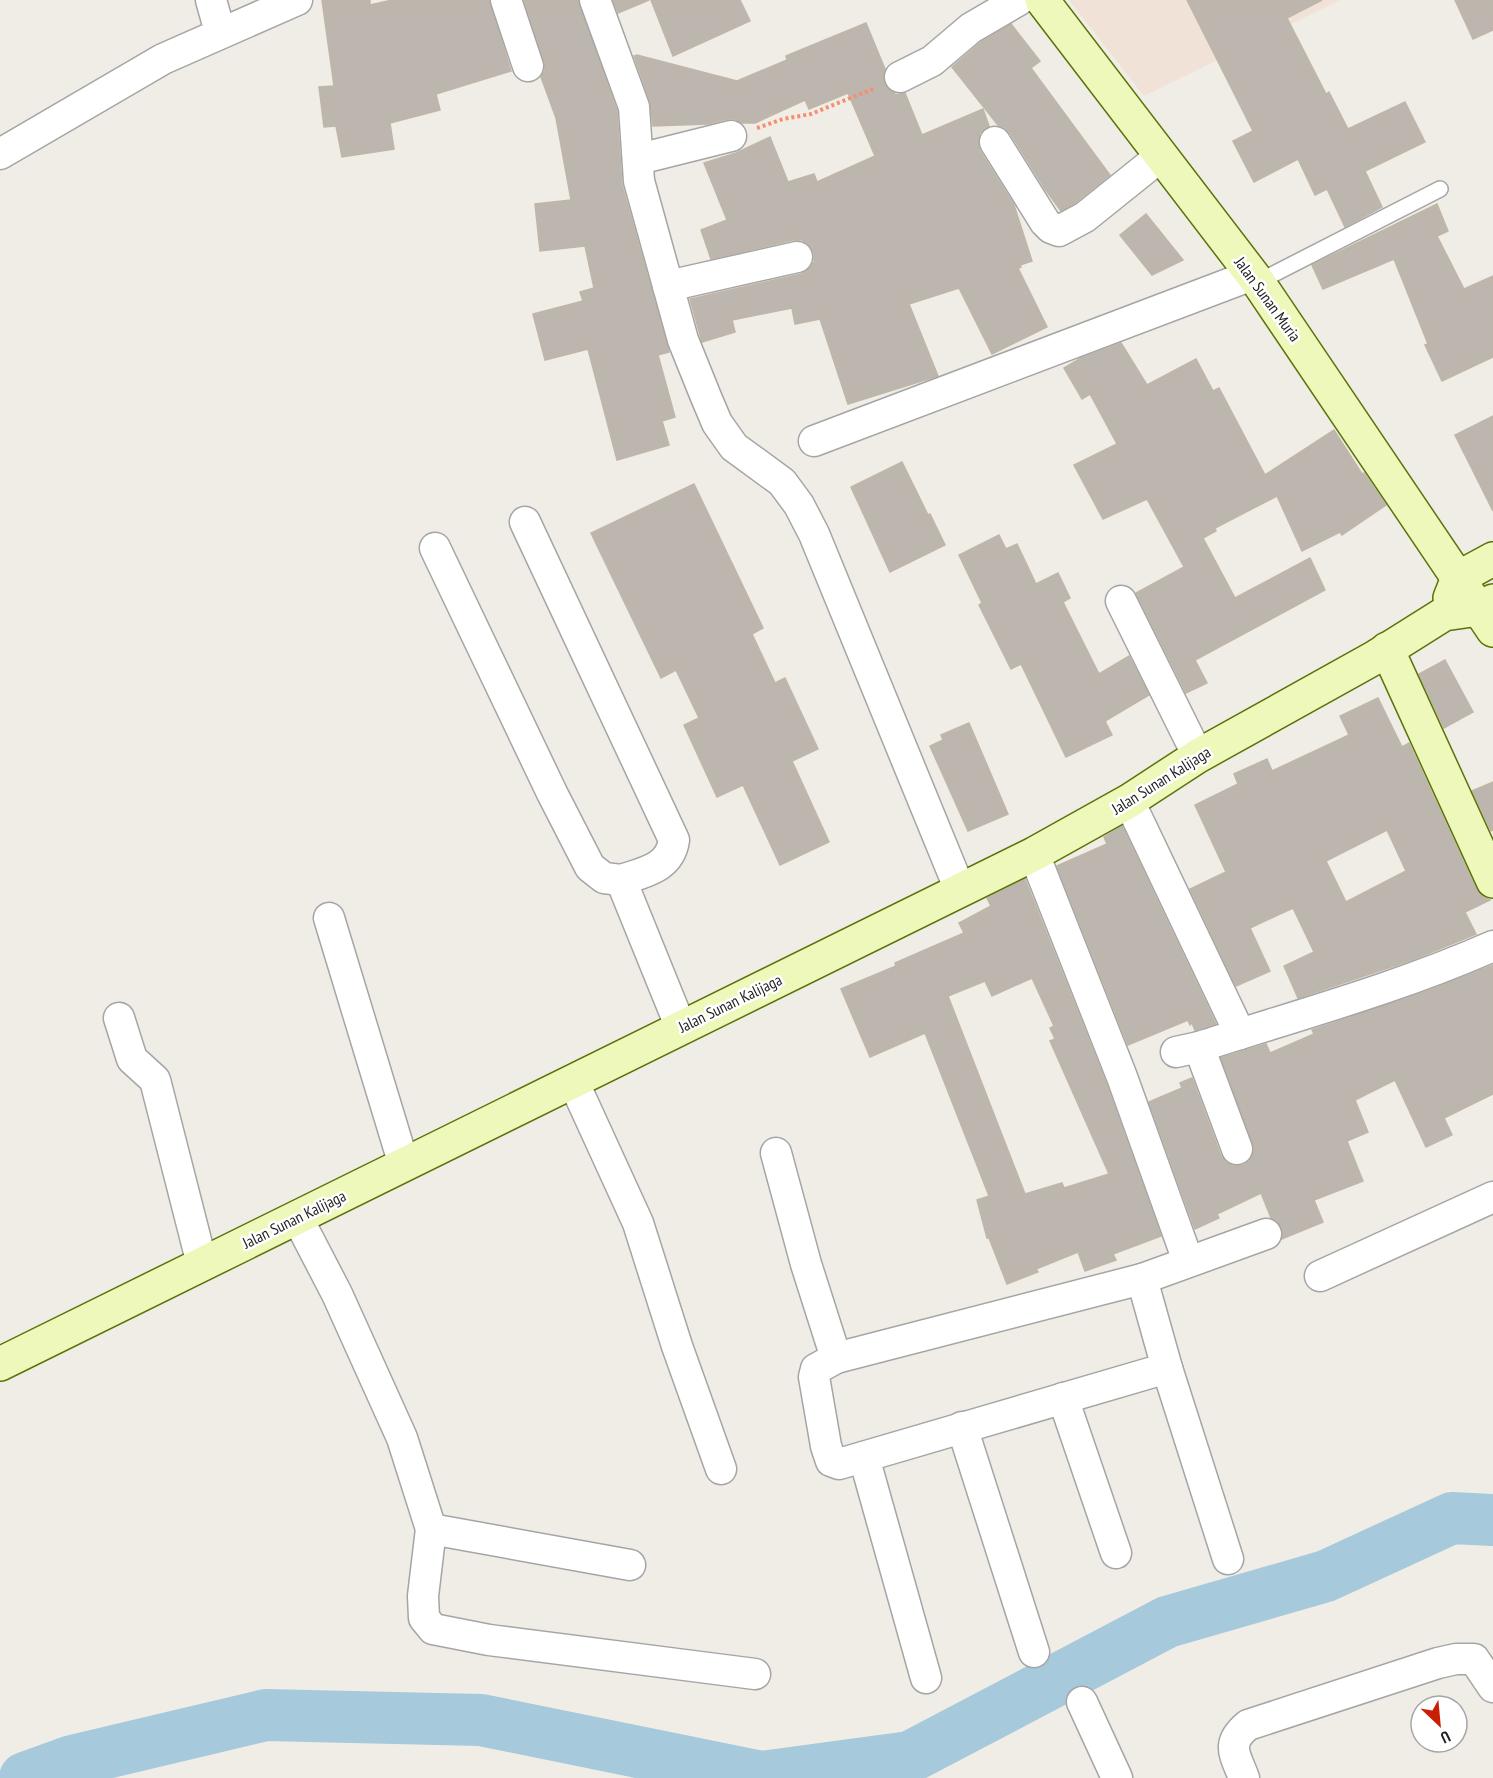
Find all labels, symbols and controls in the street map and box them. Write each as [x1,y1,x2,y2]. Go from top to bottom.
street label: Jalan Sunan Muria [1230,252,1305,345]
street label: Jalan Sunan Kalijaga [1107,742,1214,819]
street label: Jalan Sunan Kalijaga [674,969,785,1037]
street label: Jalan Sunan Kalijaga [238,1185,349,1253]
north arrow [1409,1694,1469,1754]
text: U [1437,1727,1454,1748]

